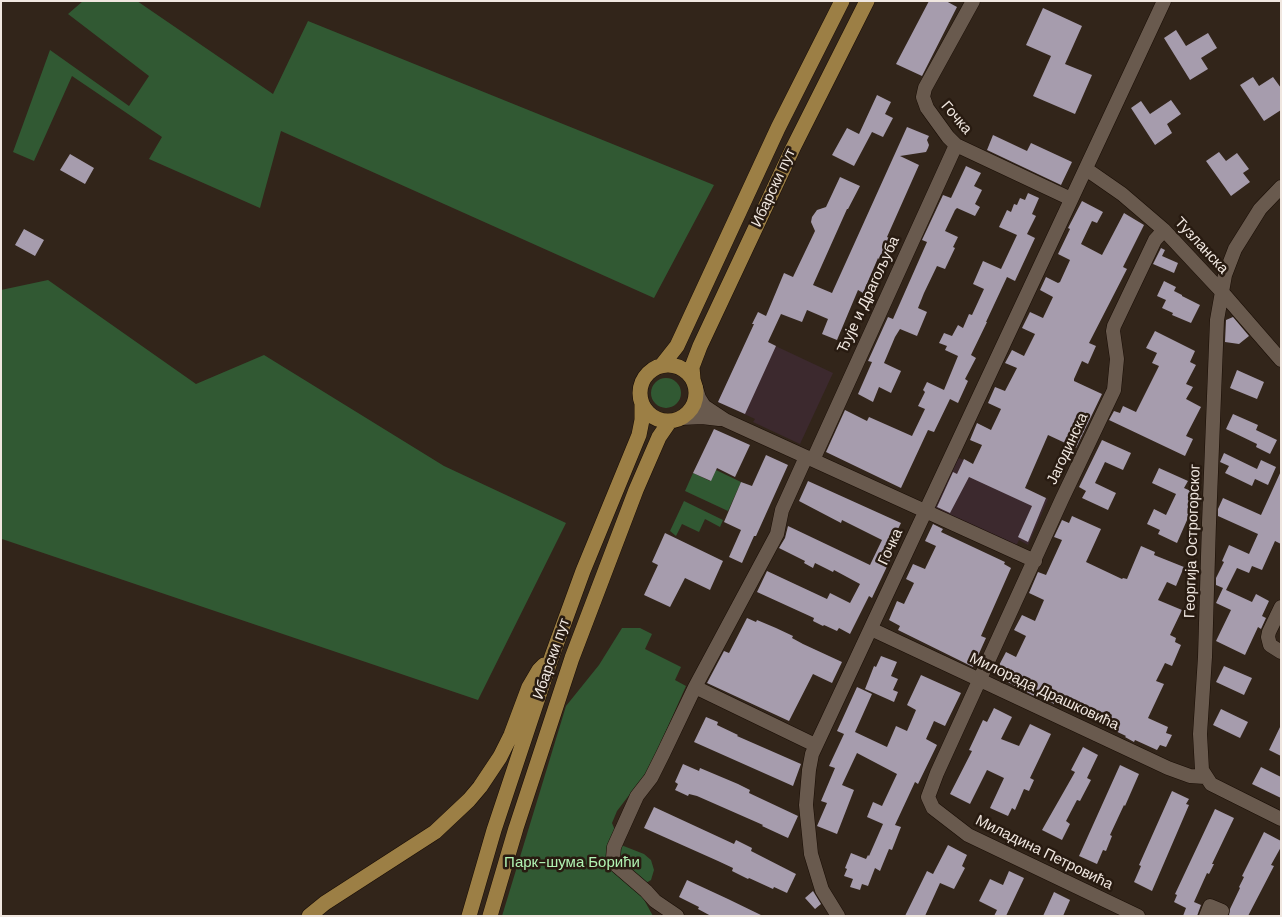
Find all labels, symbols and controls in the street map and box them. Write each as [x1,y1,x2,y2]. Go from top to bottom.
street label: Гочка [937,98,975,138]
street label: Ибарски пут [748,146,800,230]
street label: Тузланска [1170,214,1232,278]
street label: Ђује и Драгољуба [834,234,904,356]
street label: Јагодинска [1044,410,1092,488]
street label: Георгија Острогорског [1181,464,1205,618]
street label: Гочка [875,526,907,568]
street label: Ибарски пут [530,616,574,702]
street label: Милорада Драшковића [966,649,1122,735]
street label: Миладина Петровића [972,812,1116,894]
park label: Парк-шума Борићи [504,854,640,872]

